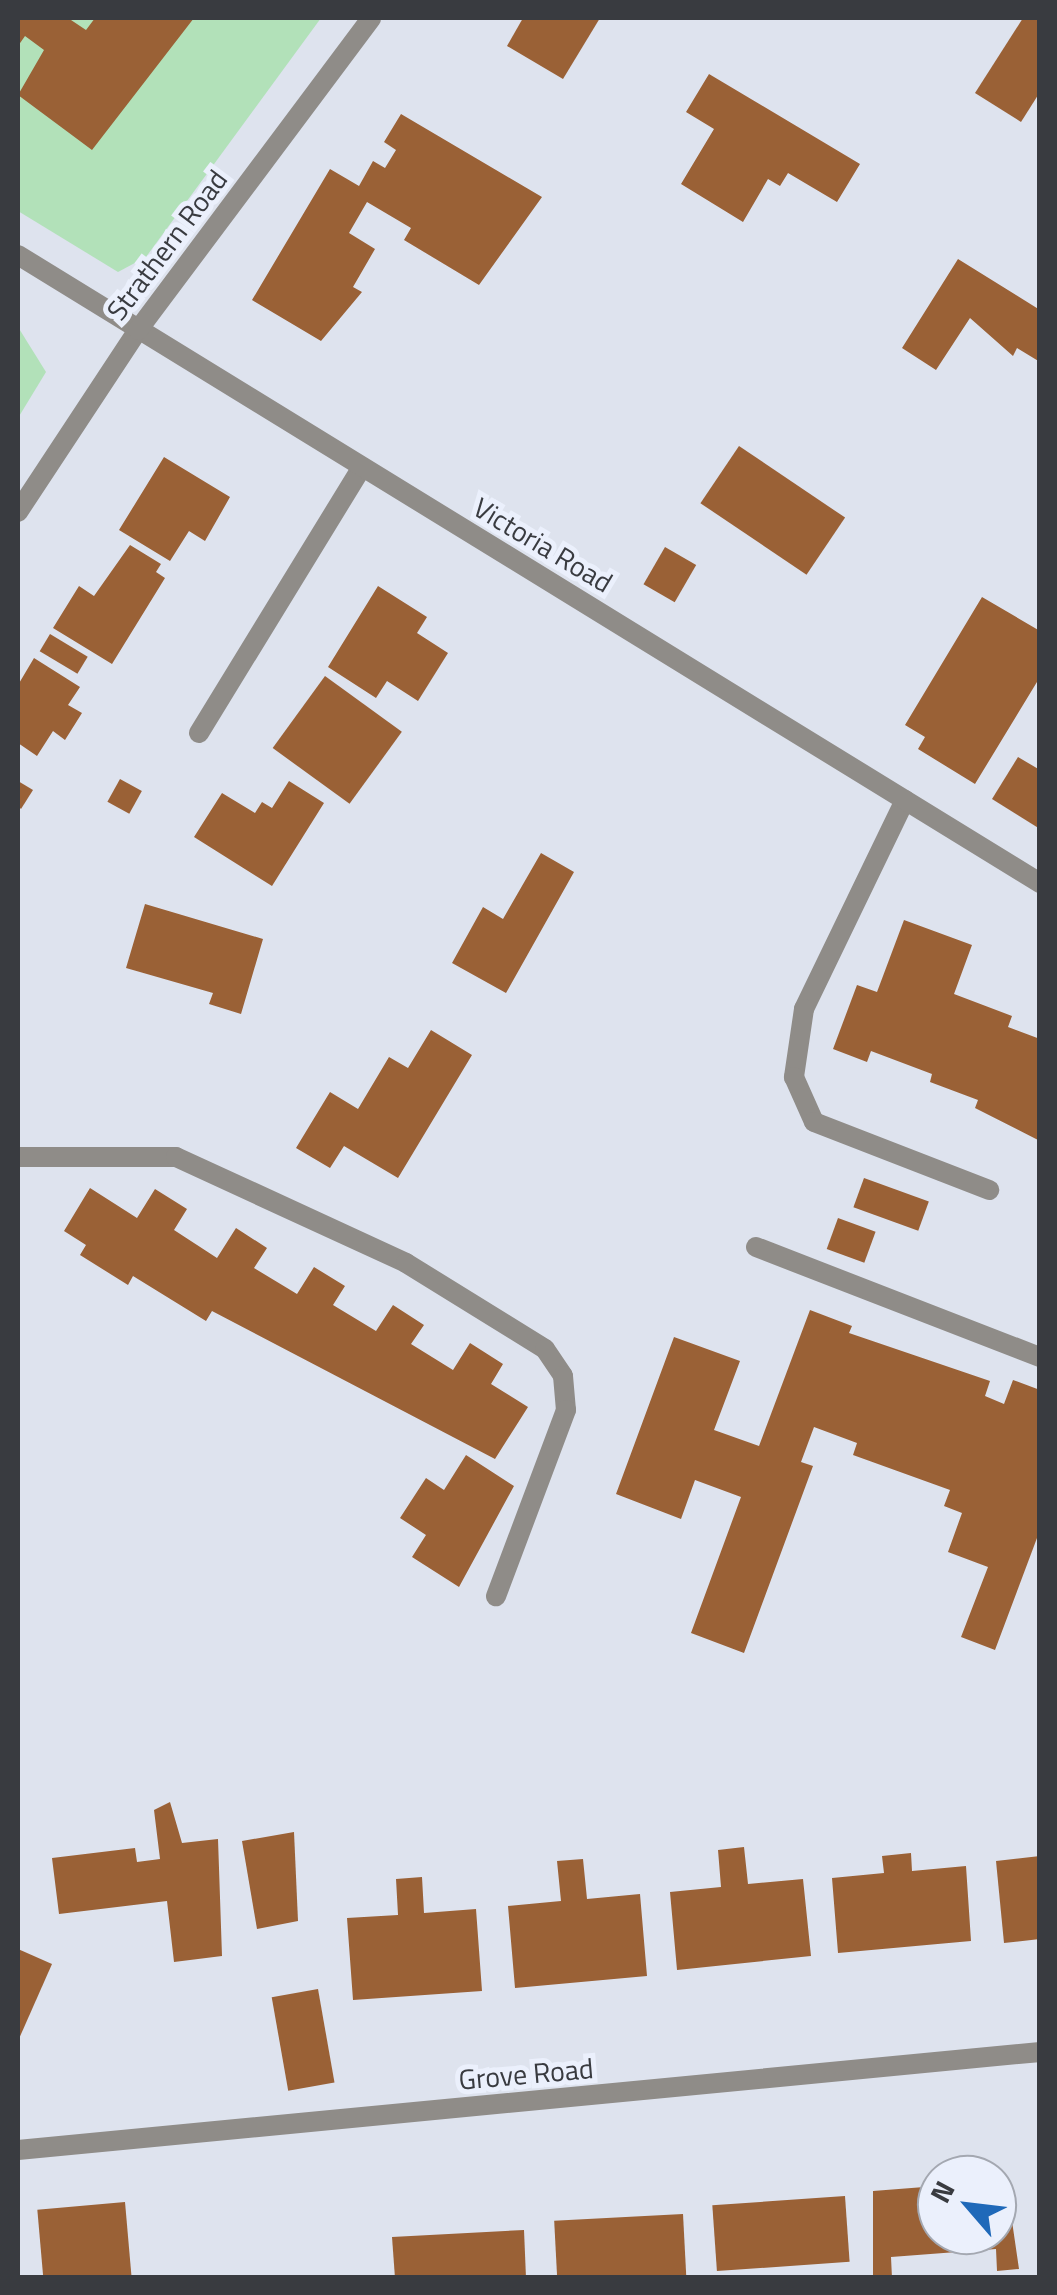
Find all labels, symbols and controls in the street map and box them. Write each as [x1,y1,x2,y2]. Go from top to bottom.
street label: Strathern Road [100,163,234,327]
street label: Victoria Road [468,490,618,600]
street label: Grove Road [457,2051,595,2097]
north arrow [917,2155,1017,2255]
text: N [918,2173,965,2210]

